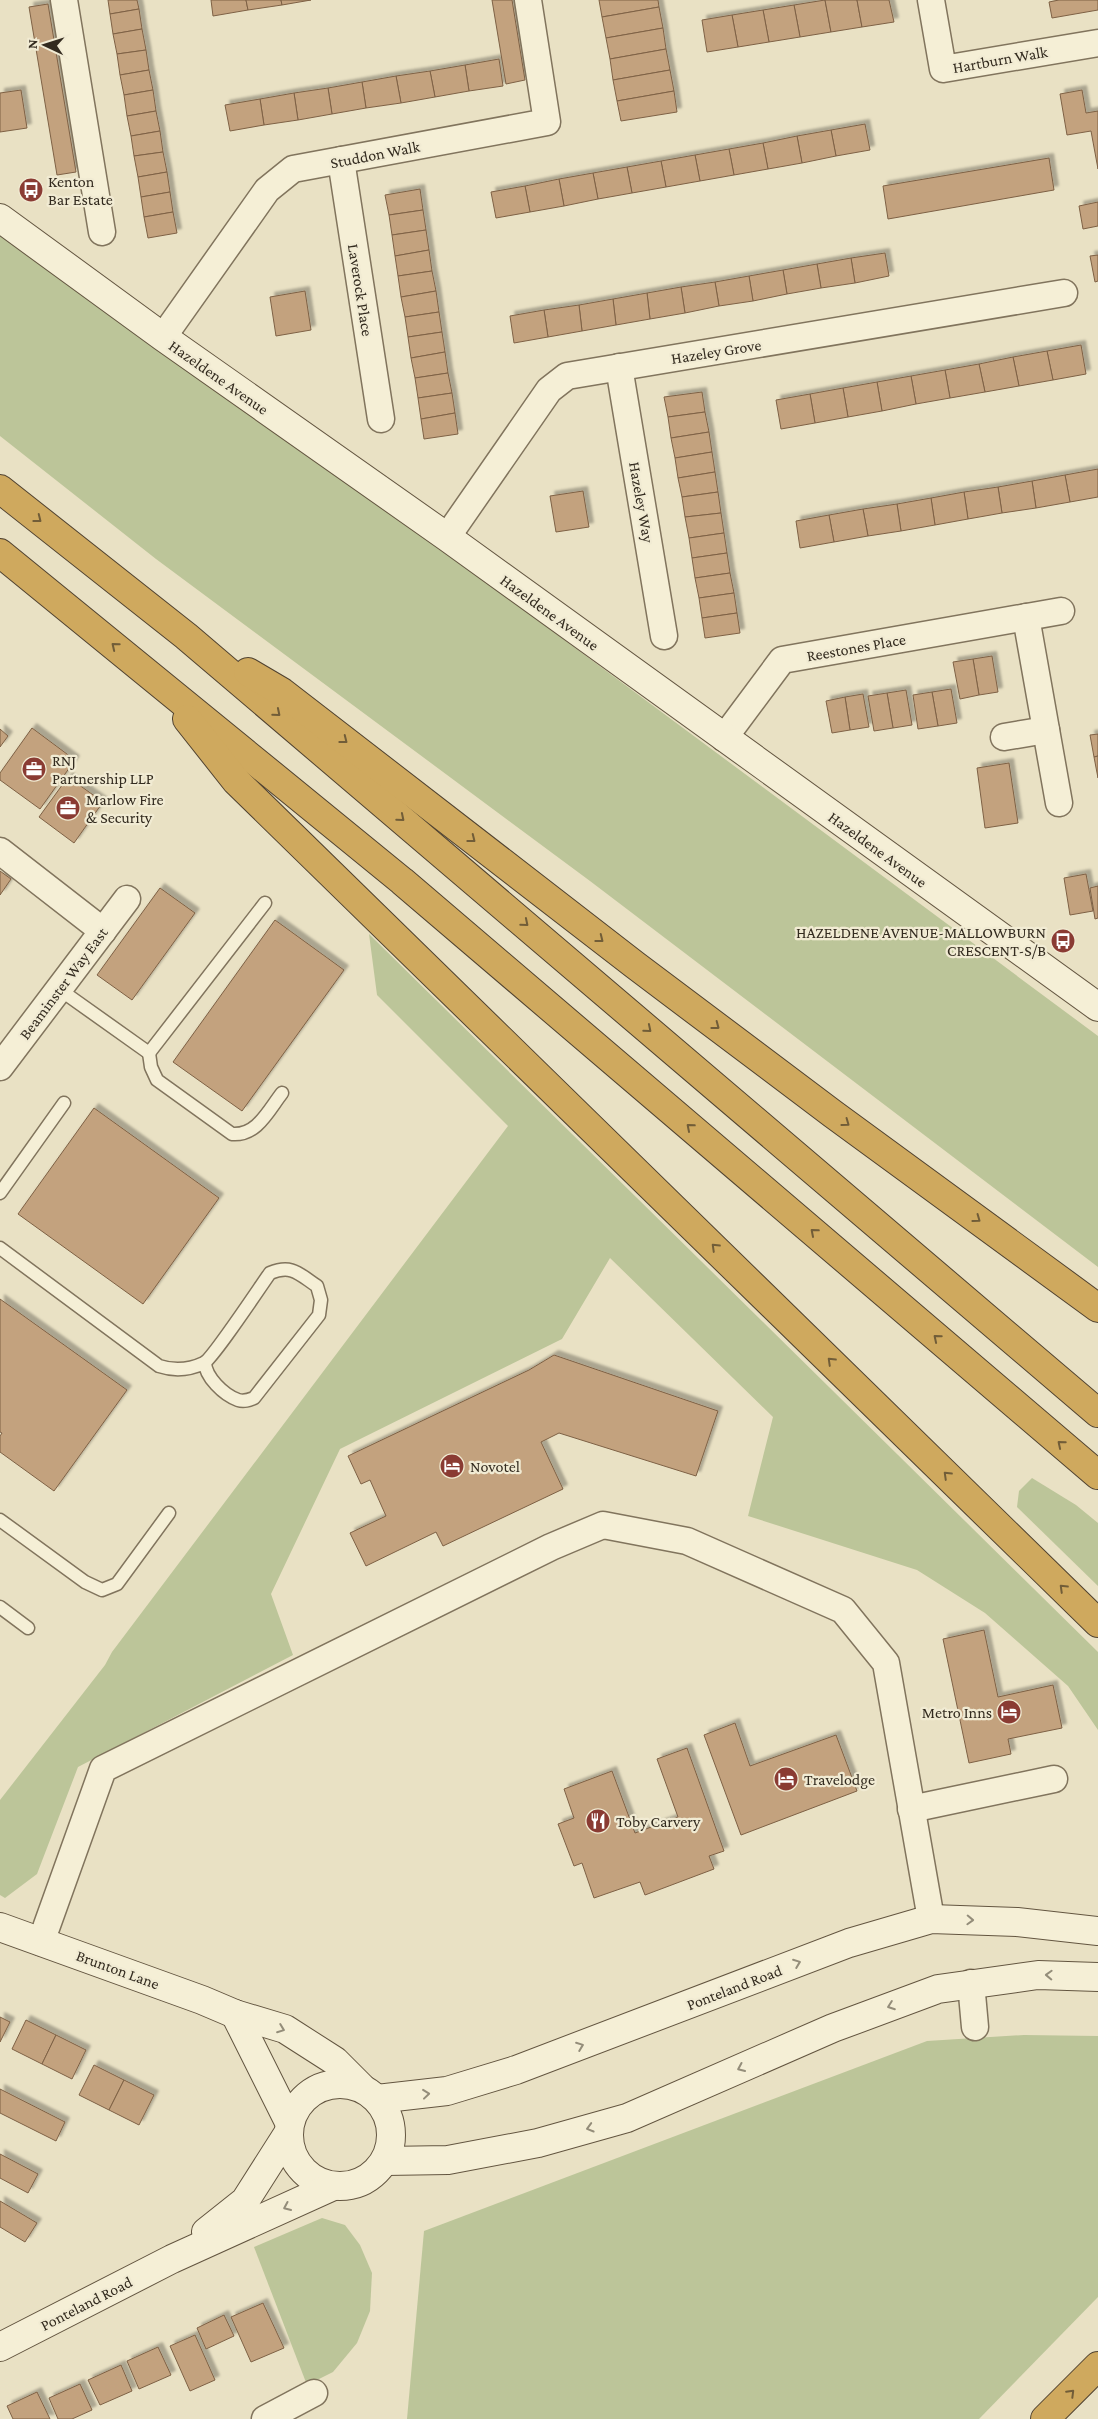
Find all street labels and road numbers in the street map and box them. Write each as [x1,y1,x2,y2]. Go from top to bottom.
street label: Hartburn Walk [951,43,1049,76]
street label: Studdon Walk [329,137,422,172]
street label: Laverock Place [345,243,376,337]
street label: Hazeley Grove [670,336,762,368]
street label: Hazeldene Avenue [166,337,272,418]
street label: Hazeley Way [625,460,657,545]
street label: Hazeldene Avenue [497,571,602,654]
street label: Reestones Place [805,630,907,665]
street label: Hazeldene Avenue [825,808,930,891]
street label: Beaminster Way East [16,924,112,1043]
street label: Brunton Lane [74,1947,162,1992]
street label: Ponteland Road [684,1961,785,2013]
street label: Ponteland Road [38,2273,135,2334]

